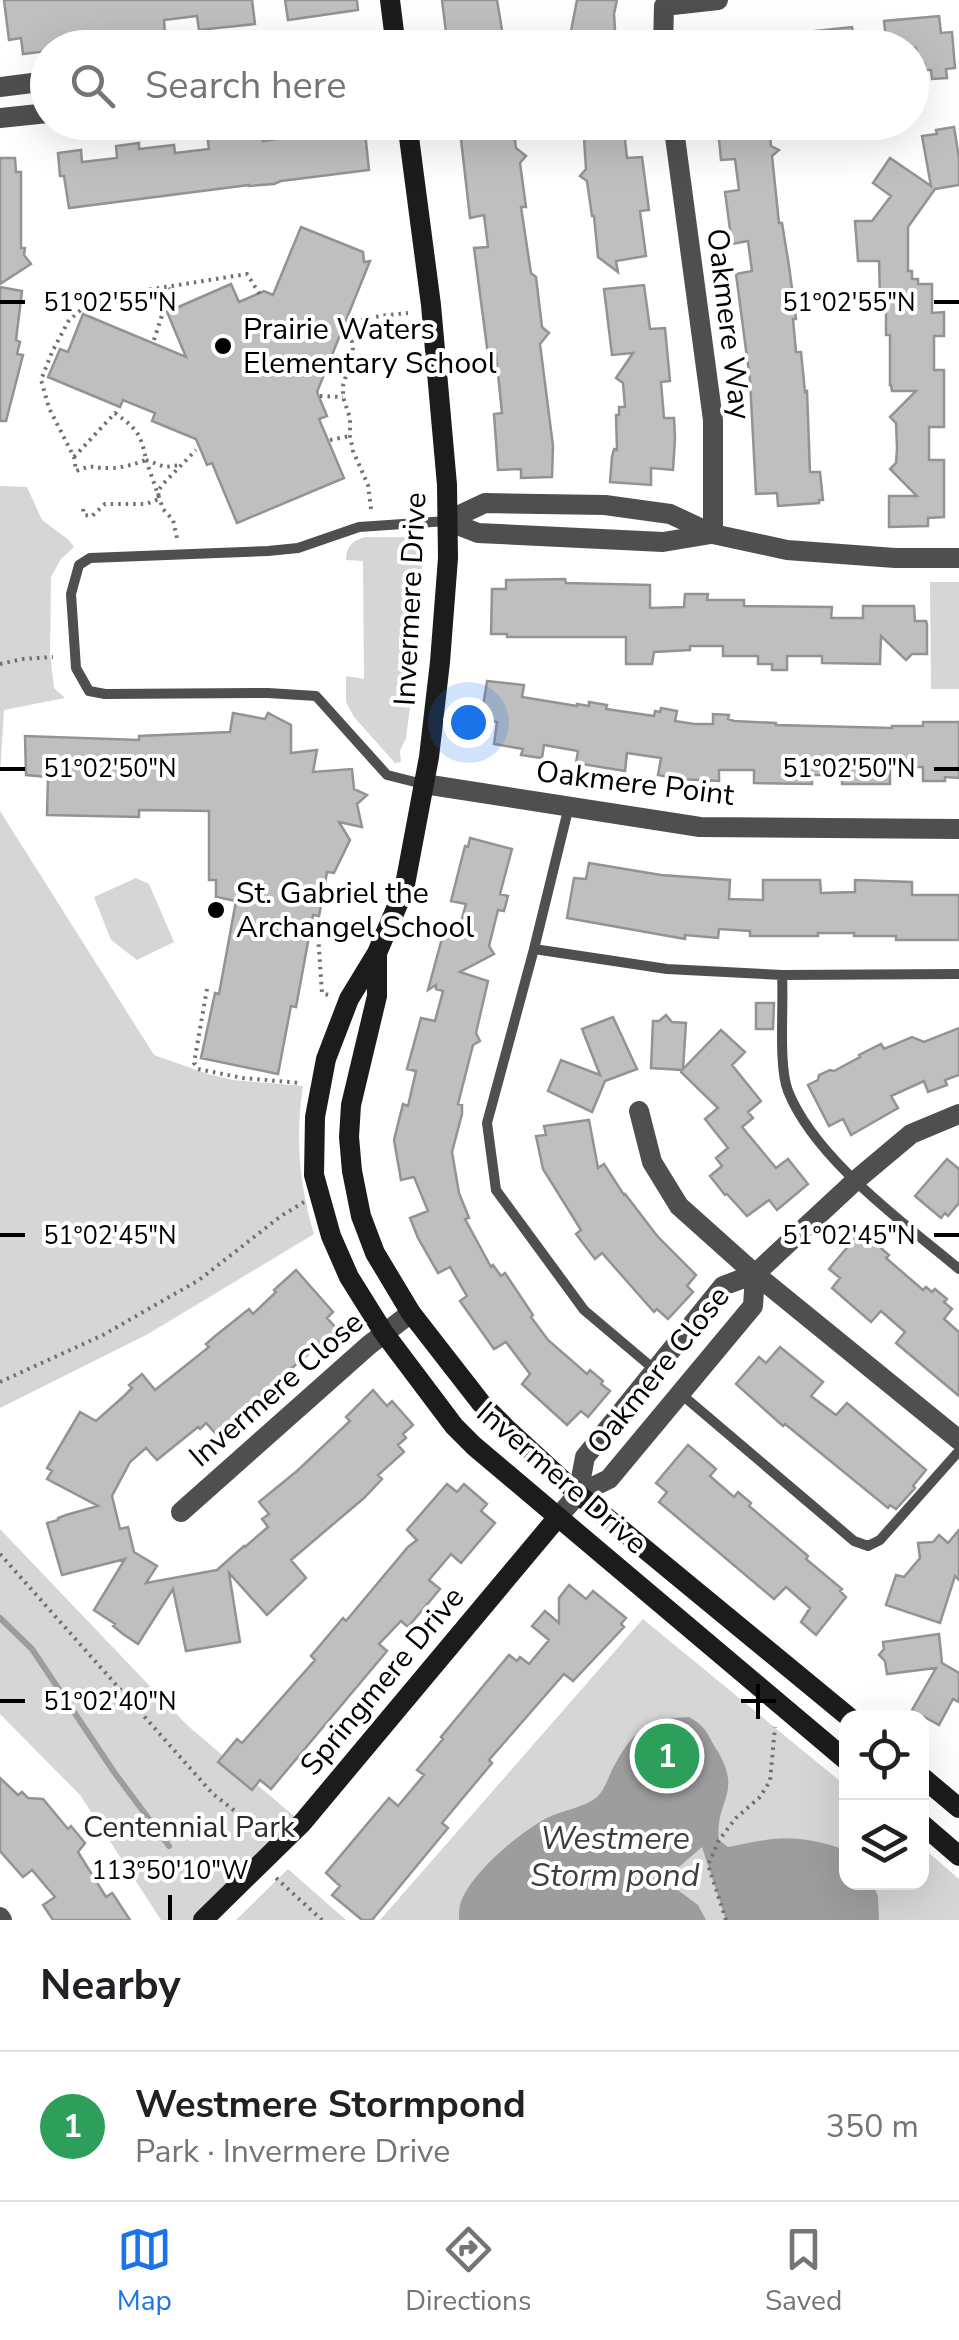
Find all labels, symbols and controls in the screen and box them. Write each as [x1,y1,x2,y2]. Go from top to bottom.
search box [30,30,929,140]
icon: search [65,58,120,113]
text: Search here [145,60,346,111]
street label: Oakmere Way [696,226,761,423]
text: 51°02'55"N [43,286,177,320]
text: 51°02'55"N [782,286,916,320]
place label: Prairie Waters Elementary School [243,309,497,384]
marker: Prairie Waters Elementary School [212,335,234,357]
street label: Invermere Drive [384,491,437,707]
your location [443,697,494,748]
street label: Oakmere Point [534,751,737,816]
text: 51°02'50"N [43,752,177,786]
text: 51°02'50"N [782,752,916,786]
place label: St. Gabriel the Archangel School [236,873,474,948]
marker: St. Gabriel the Archangel School [205,899,227,921]
text: 51°02'45"N [43,1219,177,1253]
text: 51°02'45"N [782,1219,916,1253]
street label: Oakmere Close [578,1277,739,1463]
street label: Invermere Close [180,1302,372,1476]
street label: Invermere Drive [468,1393,656,1564]
street label: Springmere Drive [291,1578,474,1785]
text: 51°02'40"N [43,1685,177,1719]
map controls [839,1710,929,1890]
button: locate [839,1710,929,1800]
pin: 1 [634,1718,700,1794]
button: layers [839,1800,929,1890]
park label: Centennial Park [83,1807,296,1848]
water label: Westmere Storm pond [531,1817,700,1897]
text: 113°50'10"W [91,1854,249,1888]
text: Nearby [40,1957,181,2014]
text: Westmere Stormpond [135,2079,526,2130]
text: 1 [63,2105,82,2148]
text: 350 m [826,2105,919,2148]
text: Park · Invermere Drive [135,2130,450,2173]
tab: Map [117,2222,172,2320]
tab: Directions [405,2222,531,2320]
tab: Saved [765,2222,842,2320]

